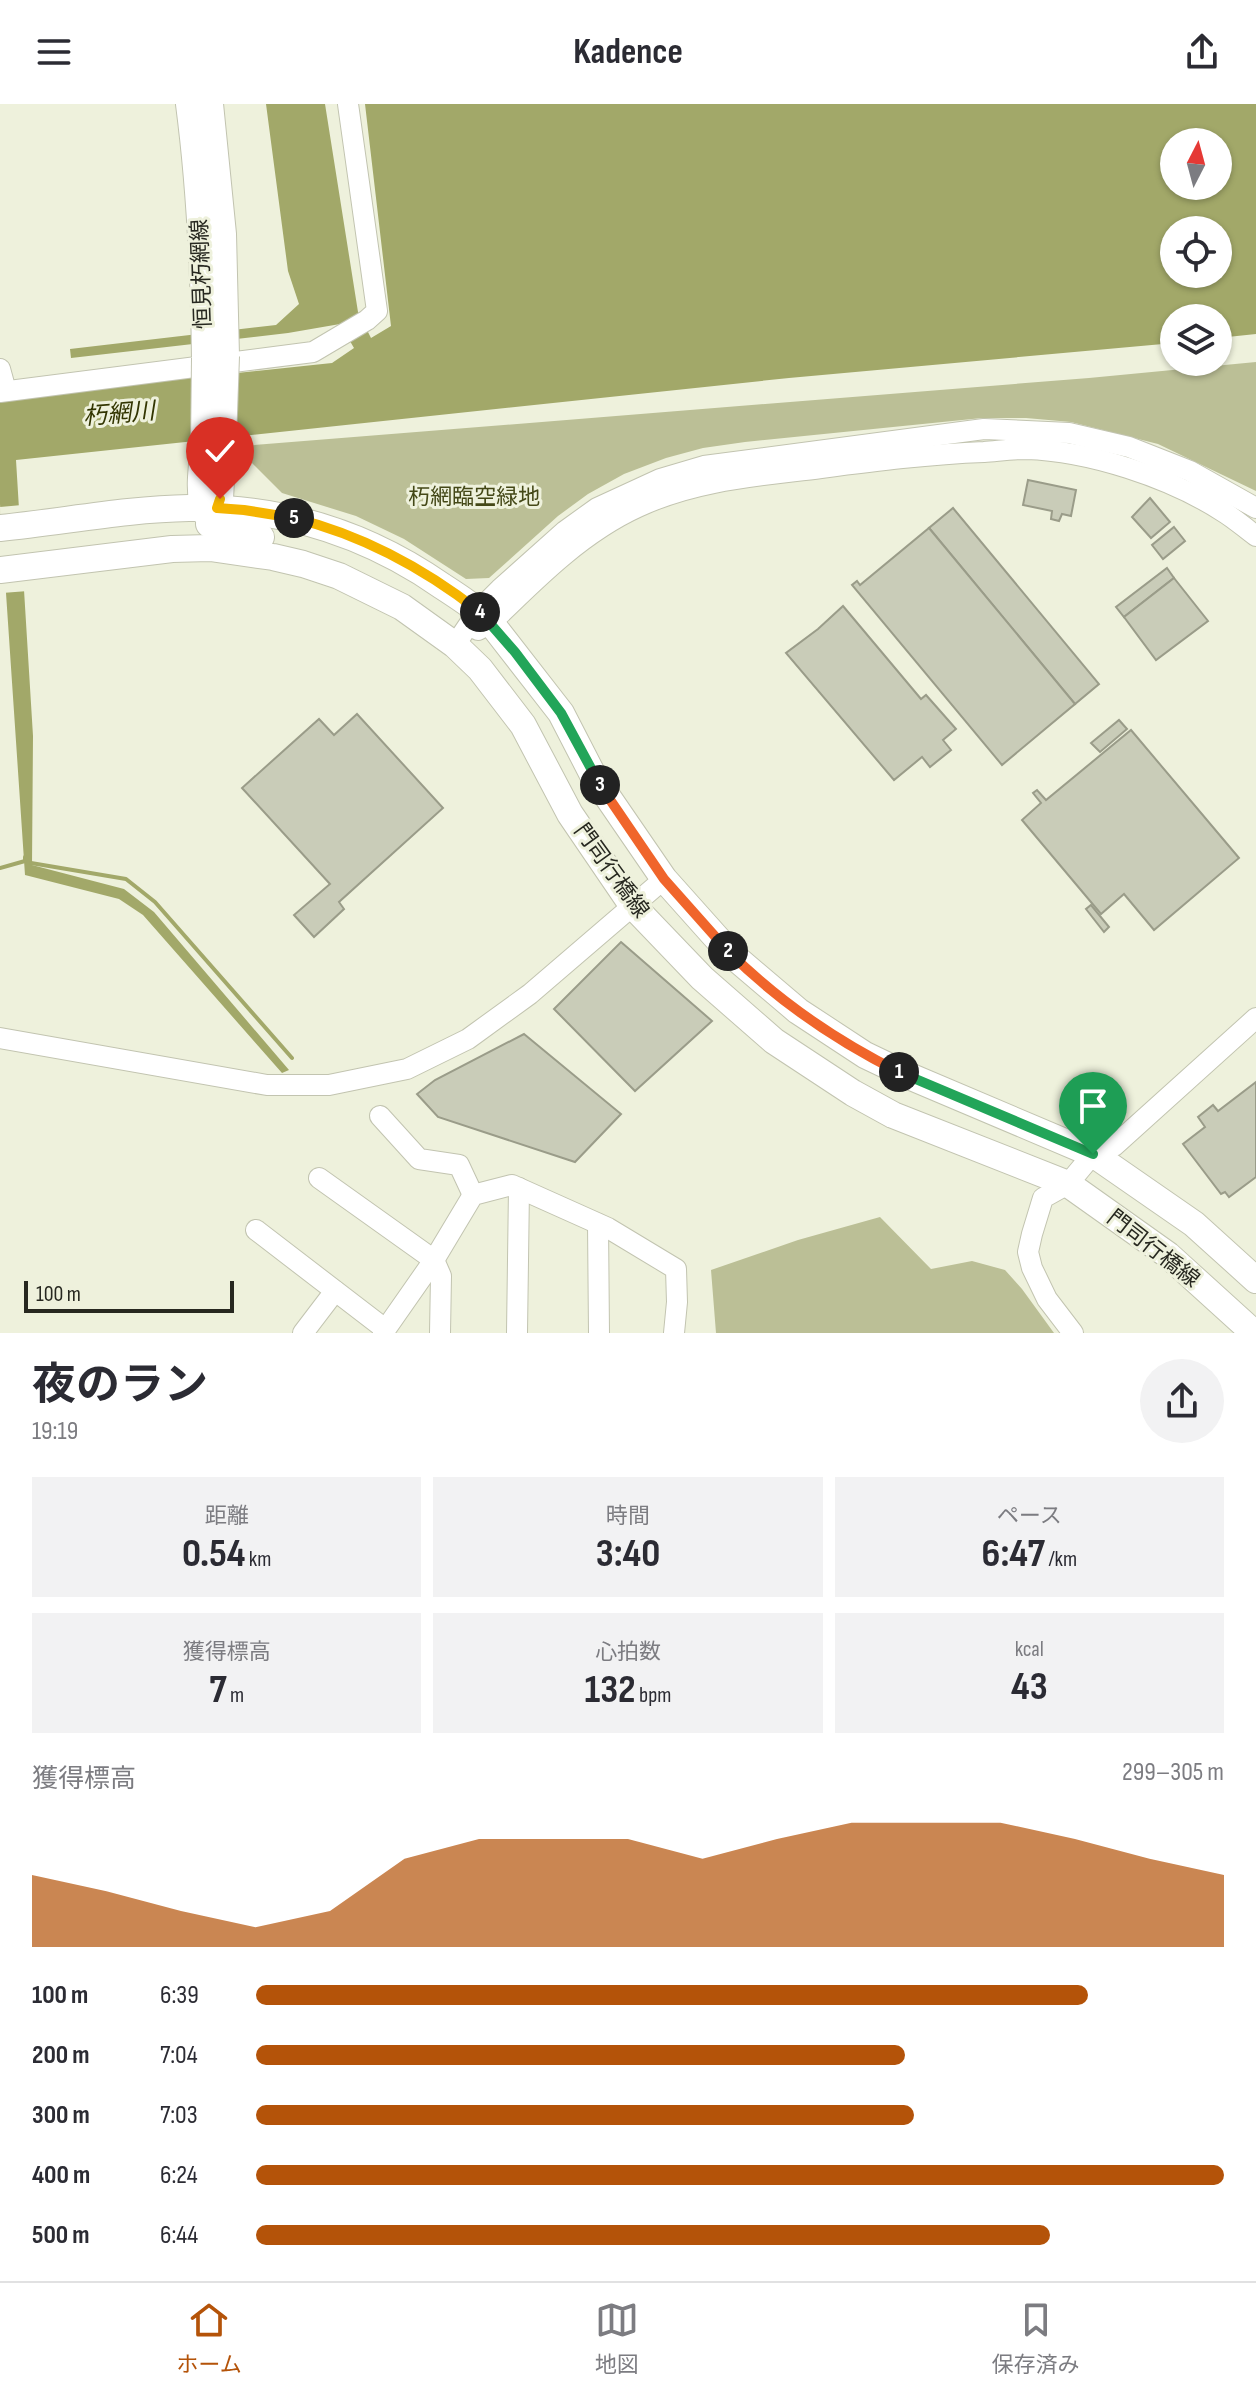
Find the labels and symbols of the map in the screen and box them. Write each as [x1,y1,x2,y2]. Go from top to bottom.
north arrow [1160,128,1232,200]
street label: 恒見朽網線 [187,219,217,329]
water label: 朽網川 [82,396,159,432]
pin [186,417,254,499]
park label: 朽網臨空緑地 [408,484,540,511]
pin: 5 [274,498,314,538]
pin: 4 [460,592,500,632]
pin: 3 [580,765,620,805]
street label: 門司行橋線 [568,819,654,923]
pin: 2 [708,931,748,971]
pin: 1 [879,1052,919,1092]
pin [1059,1072,1127,1154]
street label: 門司行橋線 [1101,1204,1205,1294]
scale bar [24,1277,234,1313]

